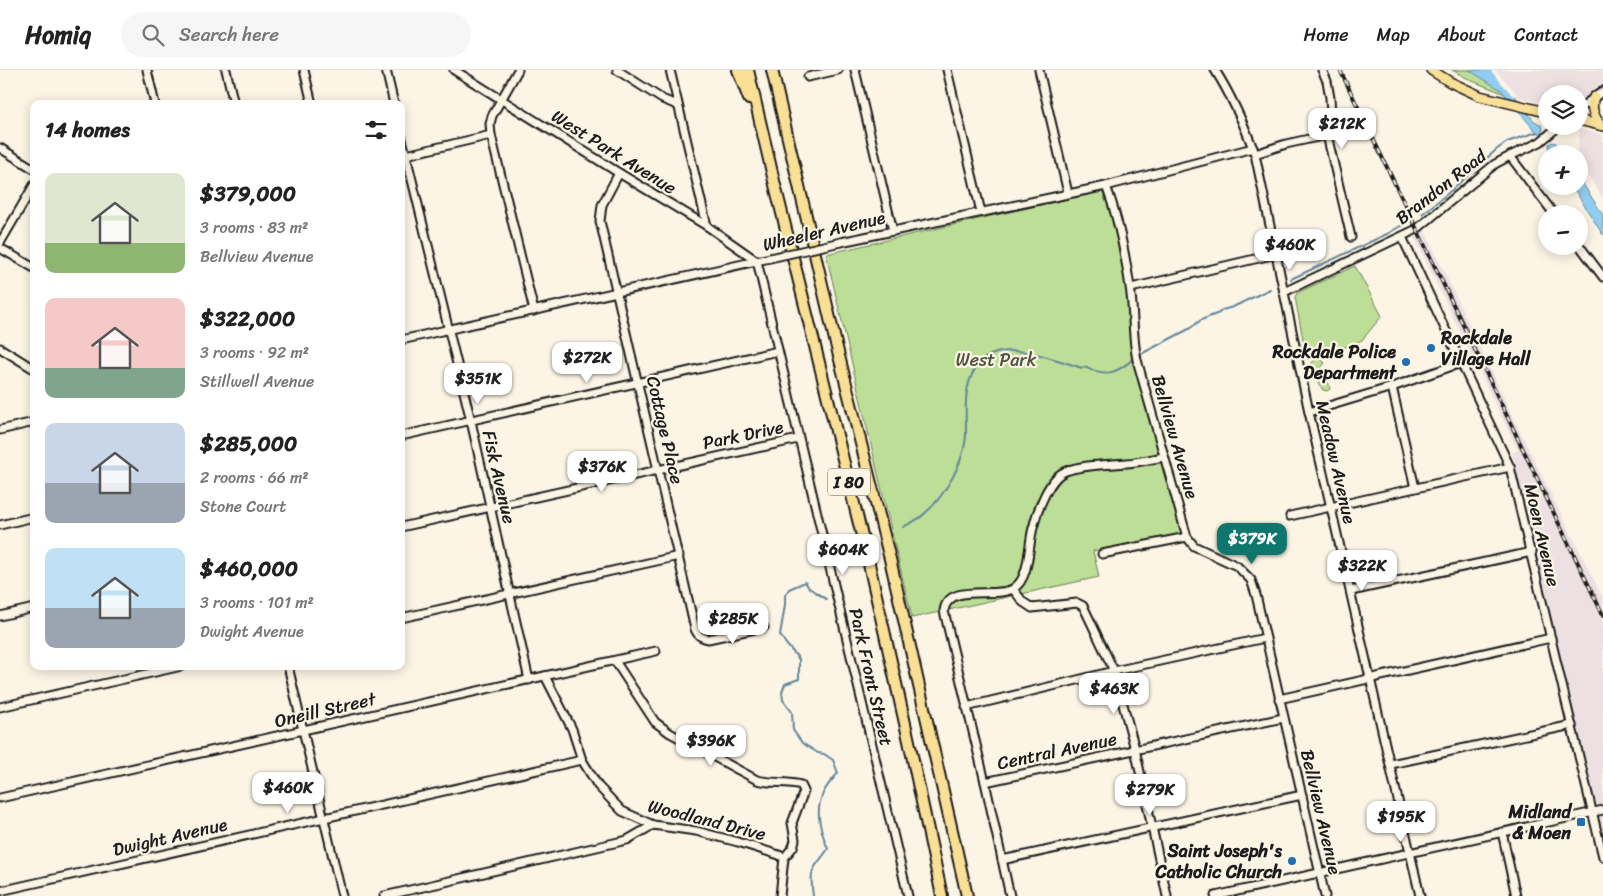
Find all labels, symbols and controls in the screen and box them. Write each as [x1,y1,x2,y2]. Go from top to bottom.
search box [121,12,471,57]
text: Homiq [25,14,91,56]
text: Search here [179,18,279,51]
text: Home [1304,19,1349,51]
text: Map [1377,19,1410,51]
text: About [1438,19,1486,51]
text: Contact [1514,19,1578,51]
icon: search [139,21,167,49]
map controls [1538,85,1588,255]
button: layers [1538,85,1588,135]
street label: West Park Avenue [545,101,683,203]
pin: $212K [1307,108,1377,150]
text: $212K [1319,109,1365,138]
text: 14 homes [45,111,130,149]
icon: filters [362,116,390,144]
street label: Brandon Road [1388,140,1495,233]
button: + [1538,145,1588,195]
text: $379,000 [200,175,296,213]
icon: home [85,193,145,253]
street label: Wheeler Avenue [759,201,889,261]
button: − [1538,205,1588,255]
text: 3 rooms · 83 m² [200,213,308,242]
pin: $460K [1255,228,1325,271]
text: $460K [1265,230,1315,259]
text: Bellview Avenue [200,242,313,271]
text: $322,000 [200,300,295,338]
icon: home [85,318,145,378]
place label: Rockdale Village Hall [1440,322,1531,375]
place label: Rockdale Police Department [1272,336,1398,389]
text: 3 rooms · 92 m² [200,338,309,367]
pin: $272K [552,342,622,384]
marker: Rockdale Village Hall [1425,342,1437,354]
text: $272K [563,343,611,372]
park label: West Park [956,344,1037,376]
marker: Rockdale Police Department [1400,356,1412,368]
pin: $351K [443,362,513,405]
text: $351K [455,364,501,393]
text: Stillwell Avenue [200,367,314,396]
street label: Bellview Avenue [1142,371,1208,503]
street label: Cottage Place [637,373,693,487]
street label: Meadow Avenue [1306,397,1366,527]
street label: Park Drive [700,411,787,459]
text: $285,000 [200,425,297,463]
street label: Fisk Avenue [473,427,525,527]
icon: home [85,443,145,503]
pin: $376K [567,450,637,493]
text: $376K [578,452,626,481]
text: 2 rooms · 66 m² [200,463,309,492]
road number: I 80 [828,468,870,496]
street label: Moen Avenue [1515,480,1569,590]
text: Stone Court [200,492,286,521]
pin: $379K [1217,522,1287,565]
text: $379K [1228,524,1276,553]
pin: $604K [808,534,878,576]
text: $604K [818,535,868,564]
text: $460,000 [200,550,298,588]
pin: $322K [1327,550,1397,592]
text: $322K [1338,551,1386,580]
icon: home [85,568,145,628]
text: 3 rooms · 101 m² [200,588,314,617]
pin: $285K [698,602,768,645]
text: $285K [708,604,758,633]
street label: Park Front Street [840,605,902,749]
text: Dwight Avenue [200,617,304,646]
pin: $463K [1079,672,1149,715]
text: $463K [1090,674,1138,703]
street label: Oneill Street [271,683,379,737]
street label: Central Avenue [994,723,1120,779]
pin: $396K [676,724,746,767]
text: $396K [687,726,735,755]
street label: Bellview Avenue [1291,746,1351,878]
pin: $460K [253,772,323,814]
text: $460K [263,773,313,802]
pin: $279K [1115,774,1185,816]
text: $279K [1126,775,1174,804]
street label: Woodland Drive [645,790,769,850]
place label: Midland & Moen [1507,796,1573,849]
pin: $195K [1366,800,1436,843]
text: $195K [1378,802,1424,831]
street label: Dwight Avenue [110,808,231,866]
marker: Midland & Moen [1575,816,1587,828]
place label: Saint Joseph's Catholic Church [1154,835,1283,888]
marker: Saint Joseph's Catholic Church [1286,855,1298,867]

